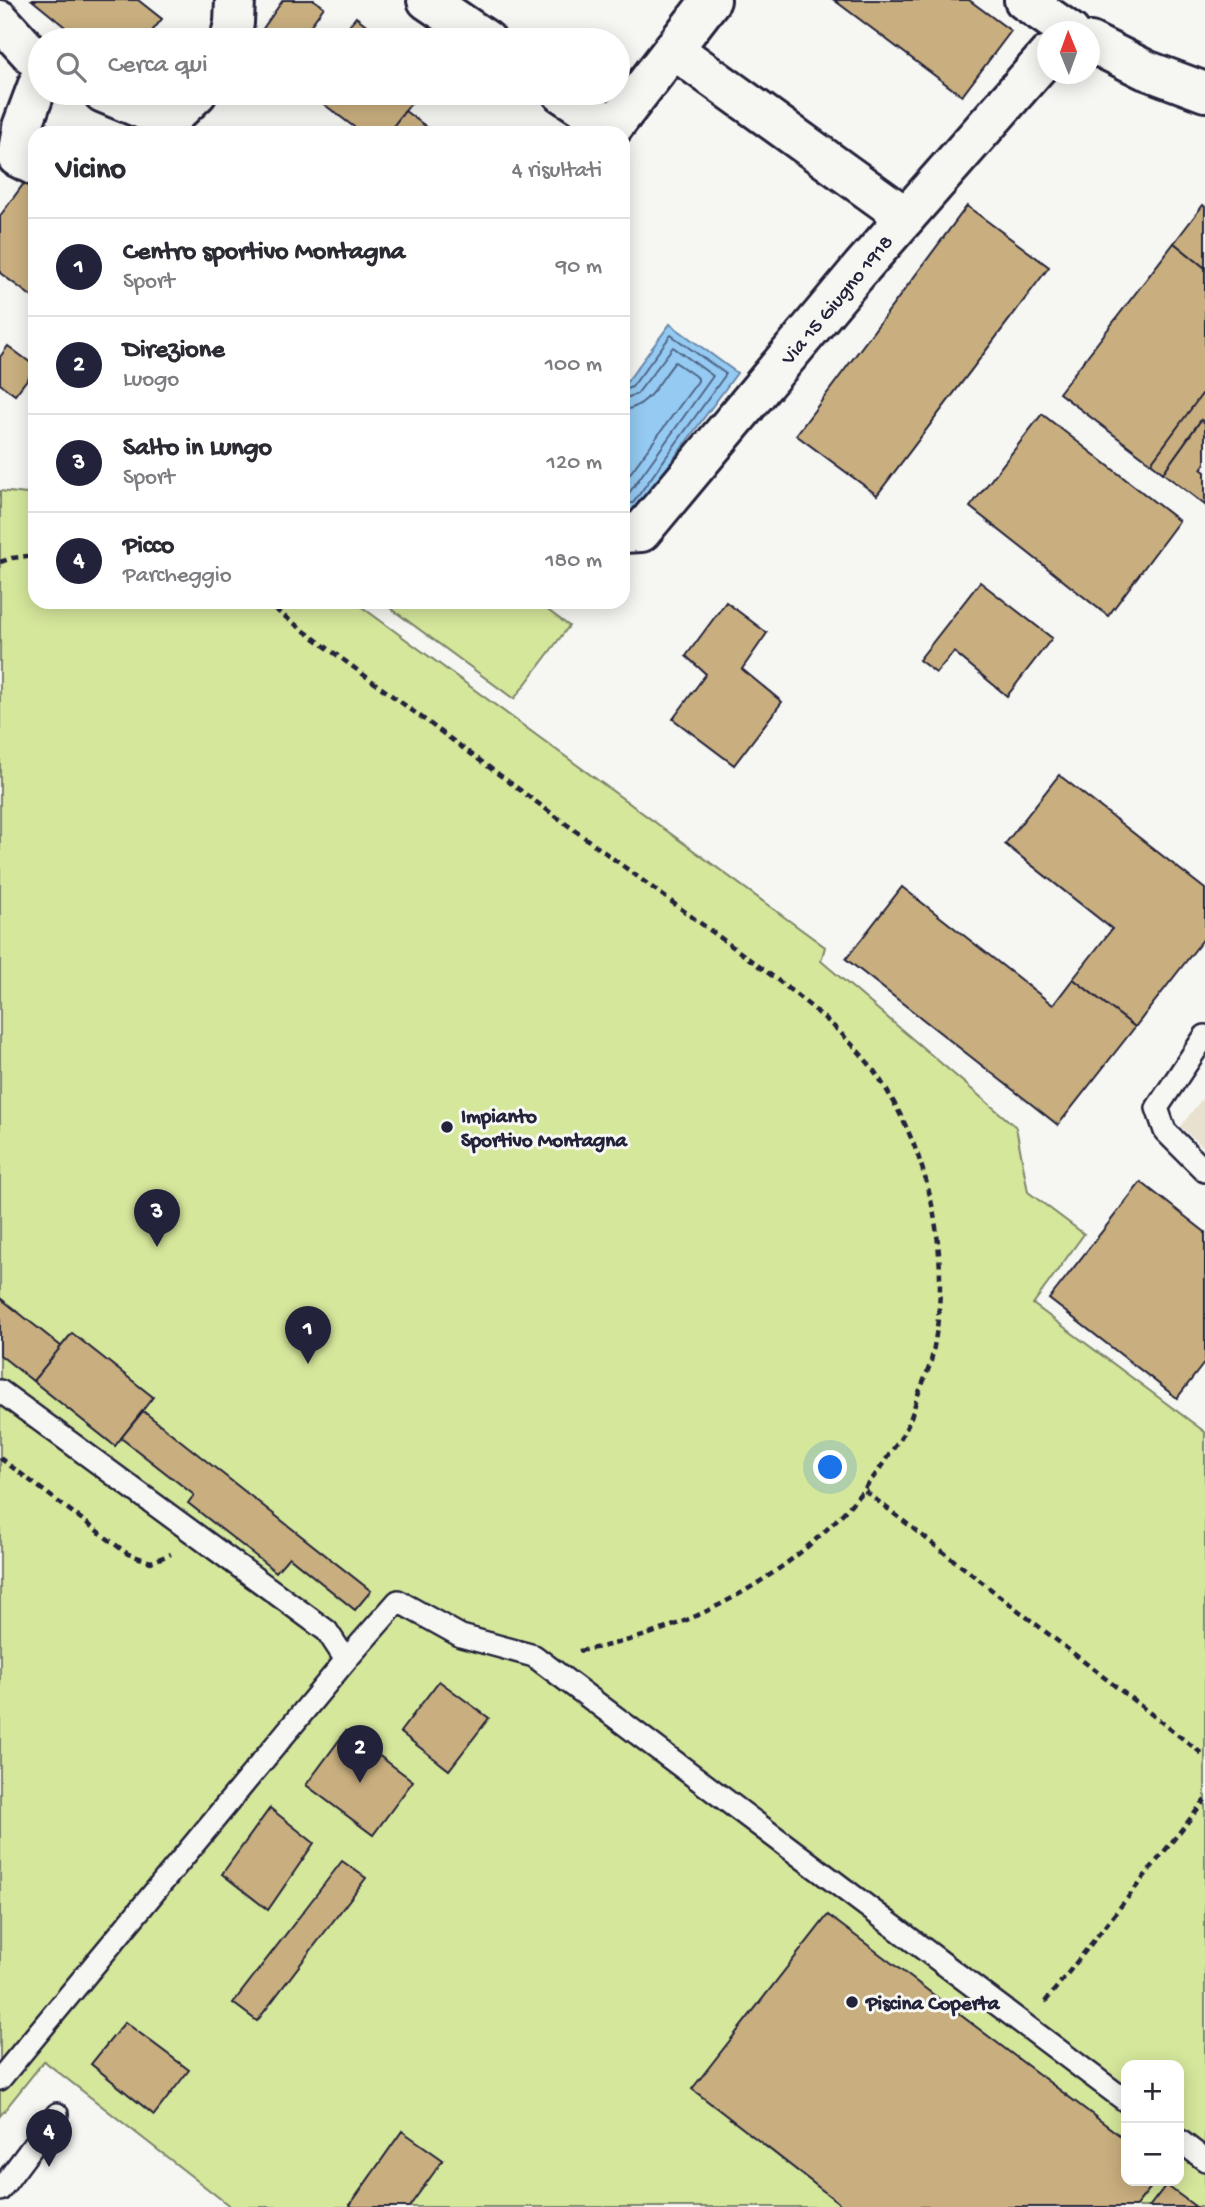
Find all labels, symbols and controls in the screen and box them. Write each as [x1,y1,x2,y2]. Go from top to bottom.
north arrow [1037,21,1100,84]
search box [28,28,630,105]
icon: search [52,48,90,86]
text: Cerca qui [108,51,208,82]
text: Vicino [56,154,126,189]
text: 4 risultati [512,158,602,185]
street label: Via 15 Giugno 1918 [776,231,900,372]
text: Centro sportivo Montagna [123,238,405,269]
text: 1 [74,254,84,281]
text: 90 m [556,254,602,281]
text: Sport [123,269,174,296]
text: Direzione [123,336,225,367]
text: 2 [73,352,85,379]
text: 100 m [545,352,602,379]
text: Luogo [123,367,179,394]
text: Salto in Lungo [123,434,272,465]
text: 3 [73,450,85,477]
text: 120 m [547,450,602,477]
text: Sport [123,465,174,492]
text: Picco [123,532,174,563]
text: 4 [74,548,84,575]
text: 180 m [545,548,602,575]
text: Parcheggio [123,563,232,590]
place label: Impianto Sportivo Montagna [461,1106,628,1155]
marker: Impianto Sportivo Montagna [439,1119,455,1135]
pin: 3 [134,1189,180,1247]
pin: 1 [285,1306,331,1364]
your location [813,1450,847,1484]
pin: 2 [337,1725,383,1783]
place label: Piscina Coperta [865,1993,1001,2018]
marker: Piscina Coperta [844,1994,860,2010]
map controls [1121,2060,1184,2186]
button: + [1121,2060,1184,2123]
pin: 4 [26,2109,72,2167]
button: − [1121,2123,1184,2186]

